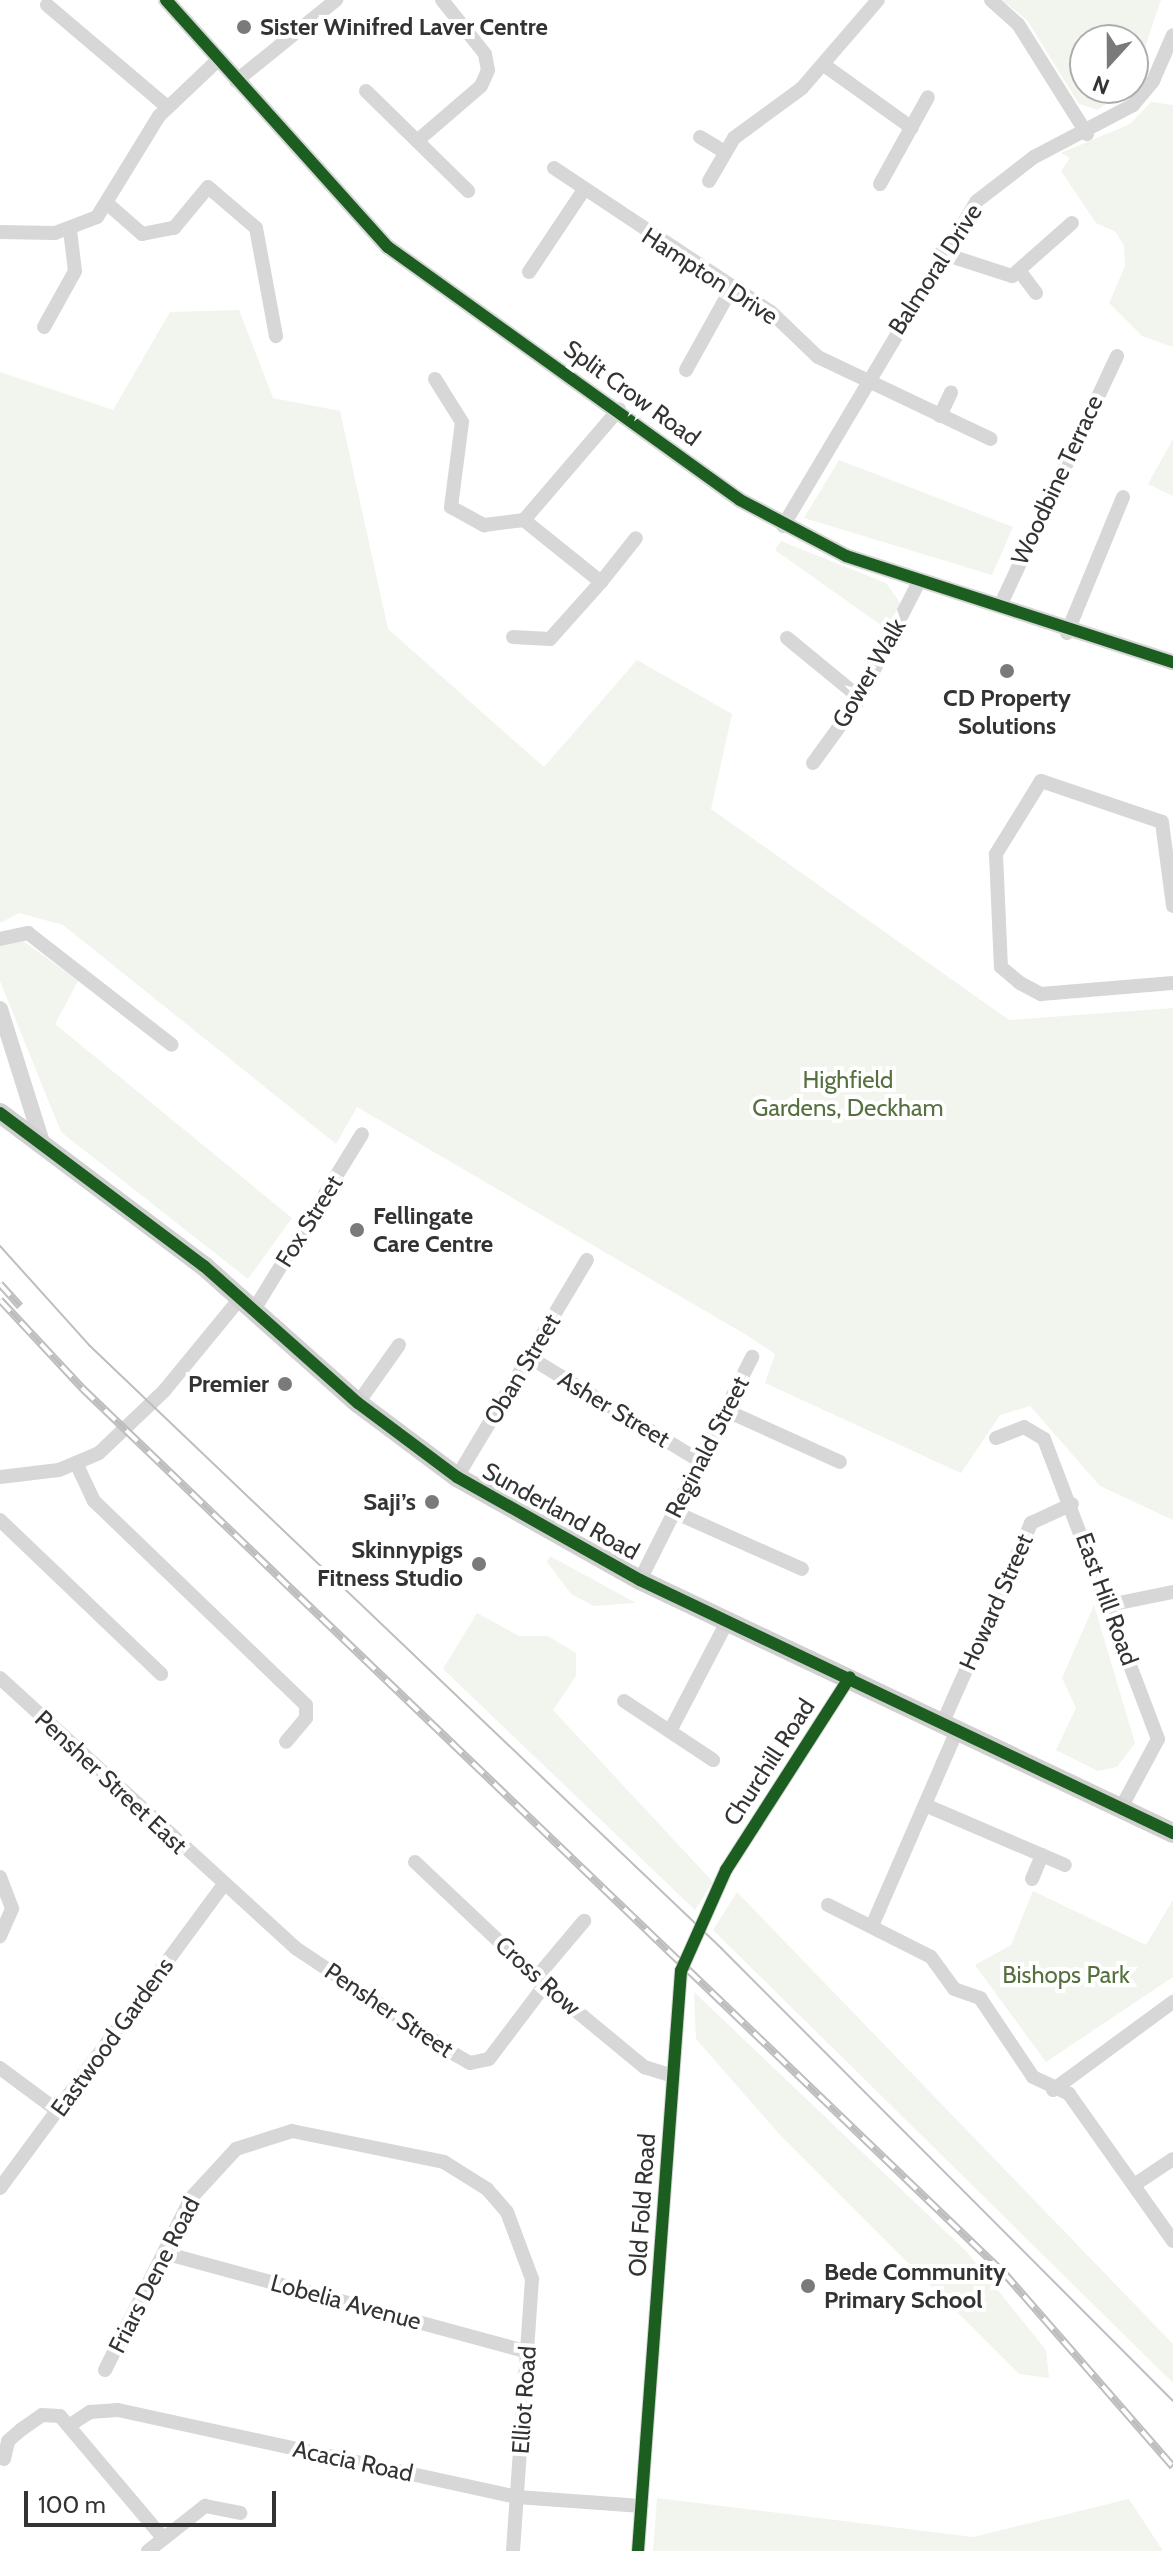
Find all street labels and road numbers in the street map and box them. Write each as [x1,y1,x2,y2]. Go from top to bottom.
street label: Balmoral Drive [882,198,988,340]
street label: Hampton Drive [637,221,783,331]
street label: Split Crow Road [558,334,706,452]
street label: Woodbine Terrace [1005,391,1109,569]
street label: Gower Walk [826,613,912,733]
street label: Fox Street [270,1170,348,1272]
street label: Oban Street [478,1309,566,1429]
street label: Asher Street [553,1365,675,1453]
street label: Reginald Street [659,1372,755,1522]
street label: Sunderland Road [478,1456,644,1566]
street label: Howard Street [953,1529,1039,1675]
street label: East Hill Road [1070,1529,1144,1669]
street label: Churchill Road [717,1693,821,1831]
street label: Pensher Street East [29,1704,193,1860]
street label: Cross Row [489,1930,587,2022]
street label: Eastwood Gardens [45,1952,179,2122]
street label: Pensher Street [319,1956,459,2064]
street label: Old Fold Road [623,2132,661,2278]
street label: Friars Dene Road [102,2192,206,2358]
street label: Lobelia Avenue [268,2268,424,2336]
street label: Elliot Road [506,2345,542,2455]
street label: Acacia Road [290,2434,416,2488]

